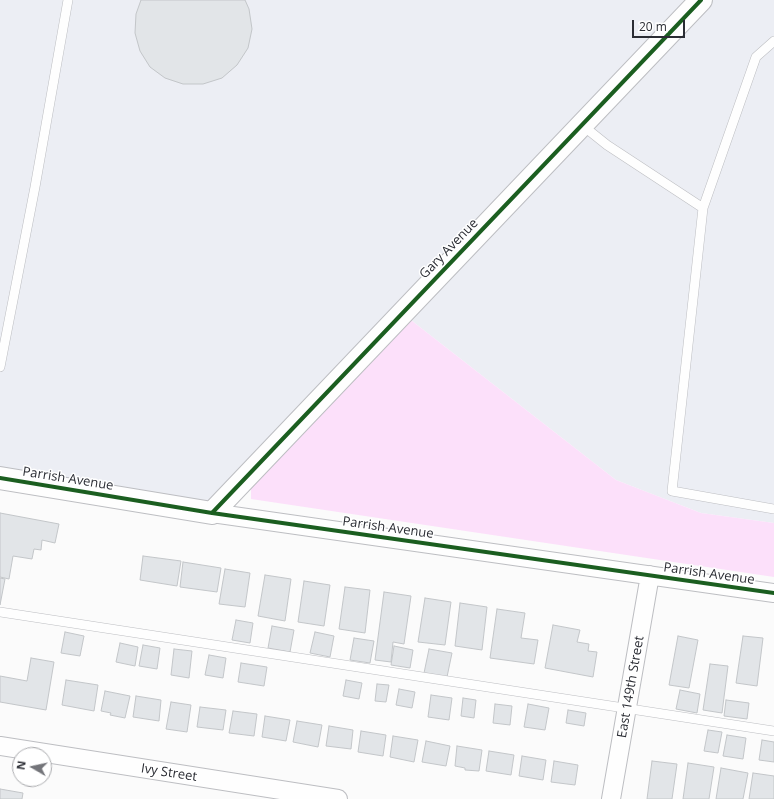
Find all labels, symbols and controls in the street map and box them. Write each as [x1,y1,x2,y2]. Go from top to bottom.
scale bar [634,12,687,38]
text: 20 m [639,18,667,35]
street label: Gary Avenue [417,216,481,282]
street label: Parrish Avenue [21,464,115,494]
street label: Parrish Avenue [341,514,435,542]
street label: Parrish Avenue [662,560,756,588]
street label: East 149th Street [614,635,648,739]
north arrow [12,747,52,787]
text: N [13,760,29,771]
street label: Ivy Street [140,761,198,785]

